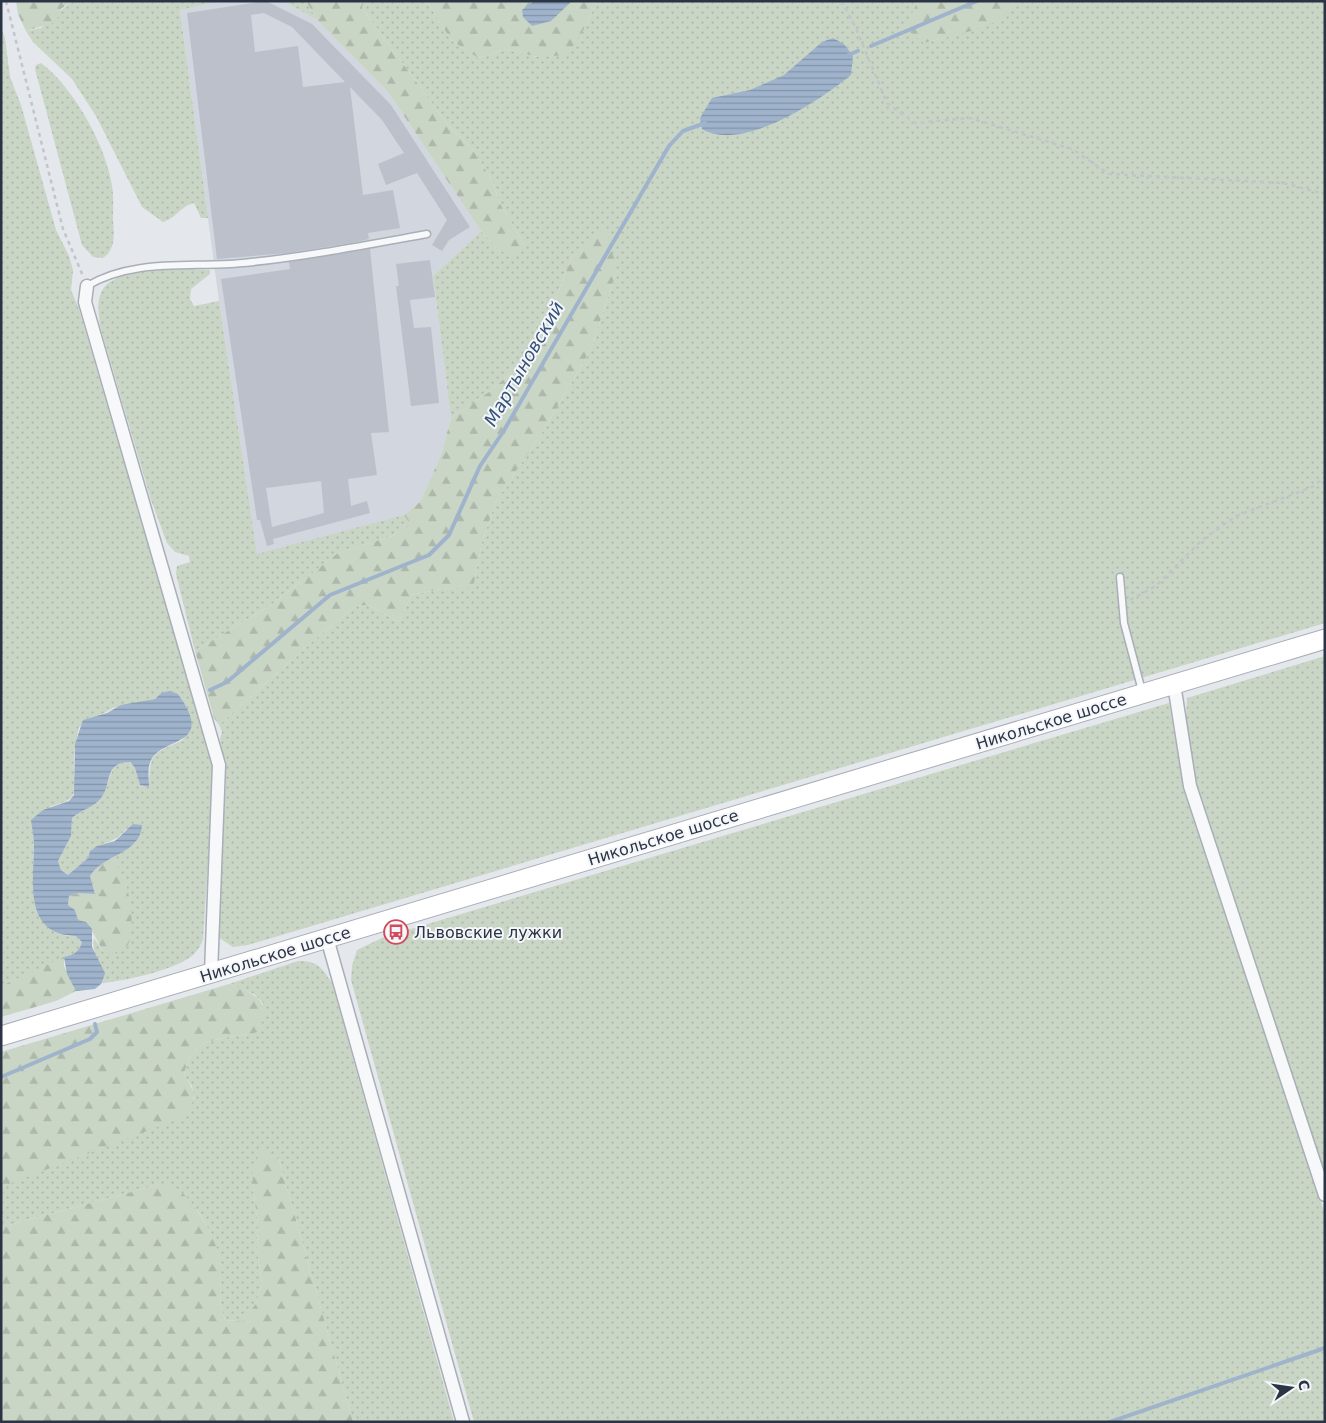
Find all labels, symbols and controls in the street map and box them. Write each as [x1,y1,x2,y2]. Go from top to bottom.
water label: Мартыновский [479,298,568,430]
street label: Никольское шоссе [973,690,1129,753]
street label: Никольское шоссе [585,806,741,869]
bus stop icon: Львовские лужки [383,919,409,945]
street label: Никольское шоссе [197,923,353,986]
place label: Львовские лужки [414,923,562,942]
north arrow [1266,1363,1316,1413]
text: С [1295,1378,1313,1392]

